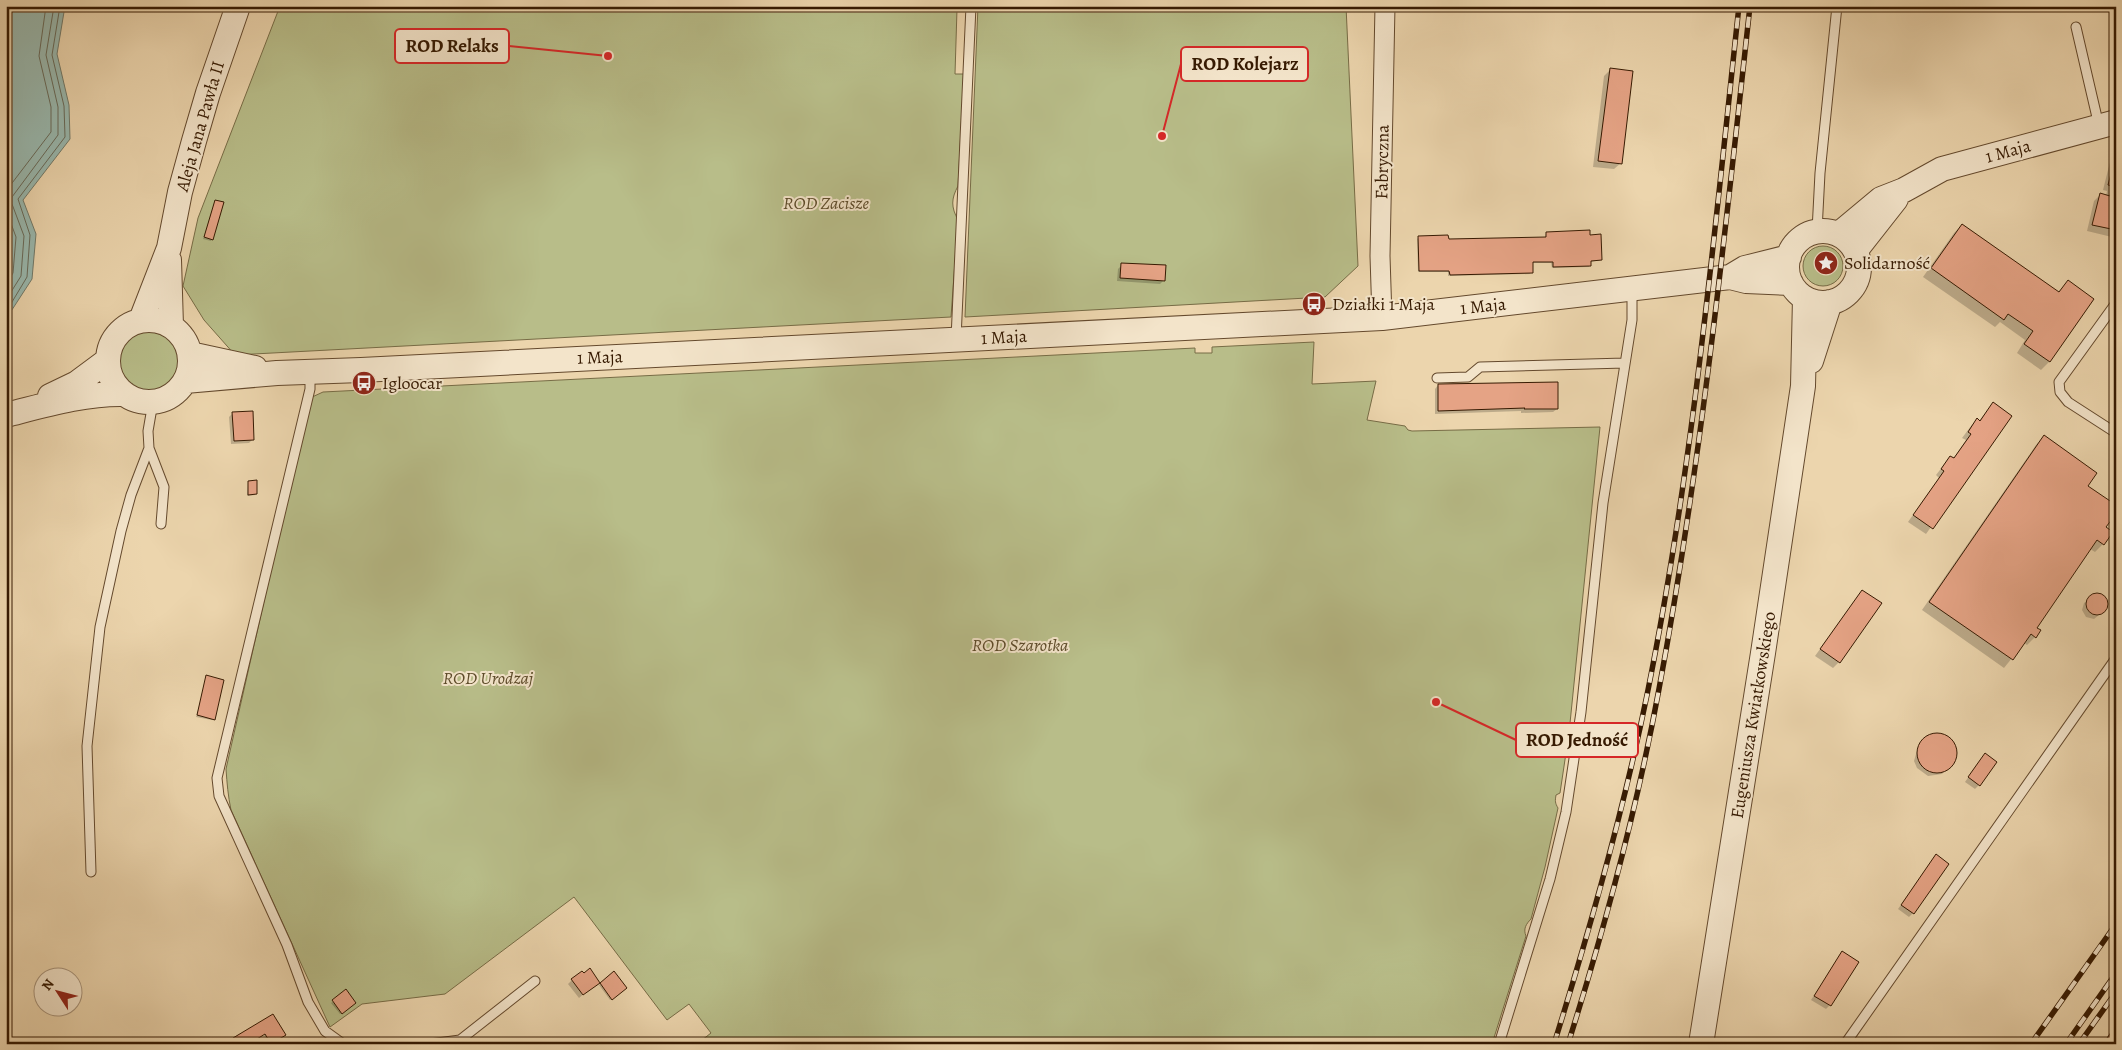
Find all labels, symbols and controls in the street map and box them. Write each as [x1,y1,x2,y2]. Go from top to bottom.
callout: ROD Relaks [395,29,509,63]
text: ROD Relaks [405,33,499,59]
callout: ROD Kolejarz [1181,47,1308,81]
text: ROD Kolejarz [1191,51,1299,77]
street label: Aleja Jana Pawła II [170,58,230,195]
street label: Fabryczna [1369,124,1395,200]
street label: 1 Maja [1983,133,2034,169]
park label: ROD Zacisze [783,191,869,215]
place icon: Solidarność [1813,250,1839,276]
place label: Solidarność [1844,251,1930,275]
bus stop icon: Działki 1 Maja [1301,291,1327,317]
place label: Działki 1 Maja [1332,292,1436,316]
street label: 1 Maja [1459,292,1508,320]
street label: 1 Maja [980,324,1028,350]
street label: 1 Maja [577,344,624,370]
bus stop icon: Igloocar [351,370,377,396]
place label: Igloocar [382,371,442,395]
street label: Eugeniusza Kwiatkowskiego [1725,610,1781,820]
park label: ROD Szarotka [972,633,1068,657]
park label: ROD Urodzaj [443,666,534,690]
callout: ROD Jedność [1516,723,1638,757]
text: ROD Jedność [1526,727,1628,753]
north arrow [32,968,82,1018]
text: N [37,975,59,994]

